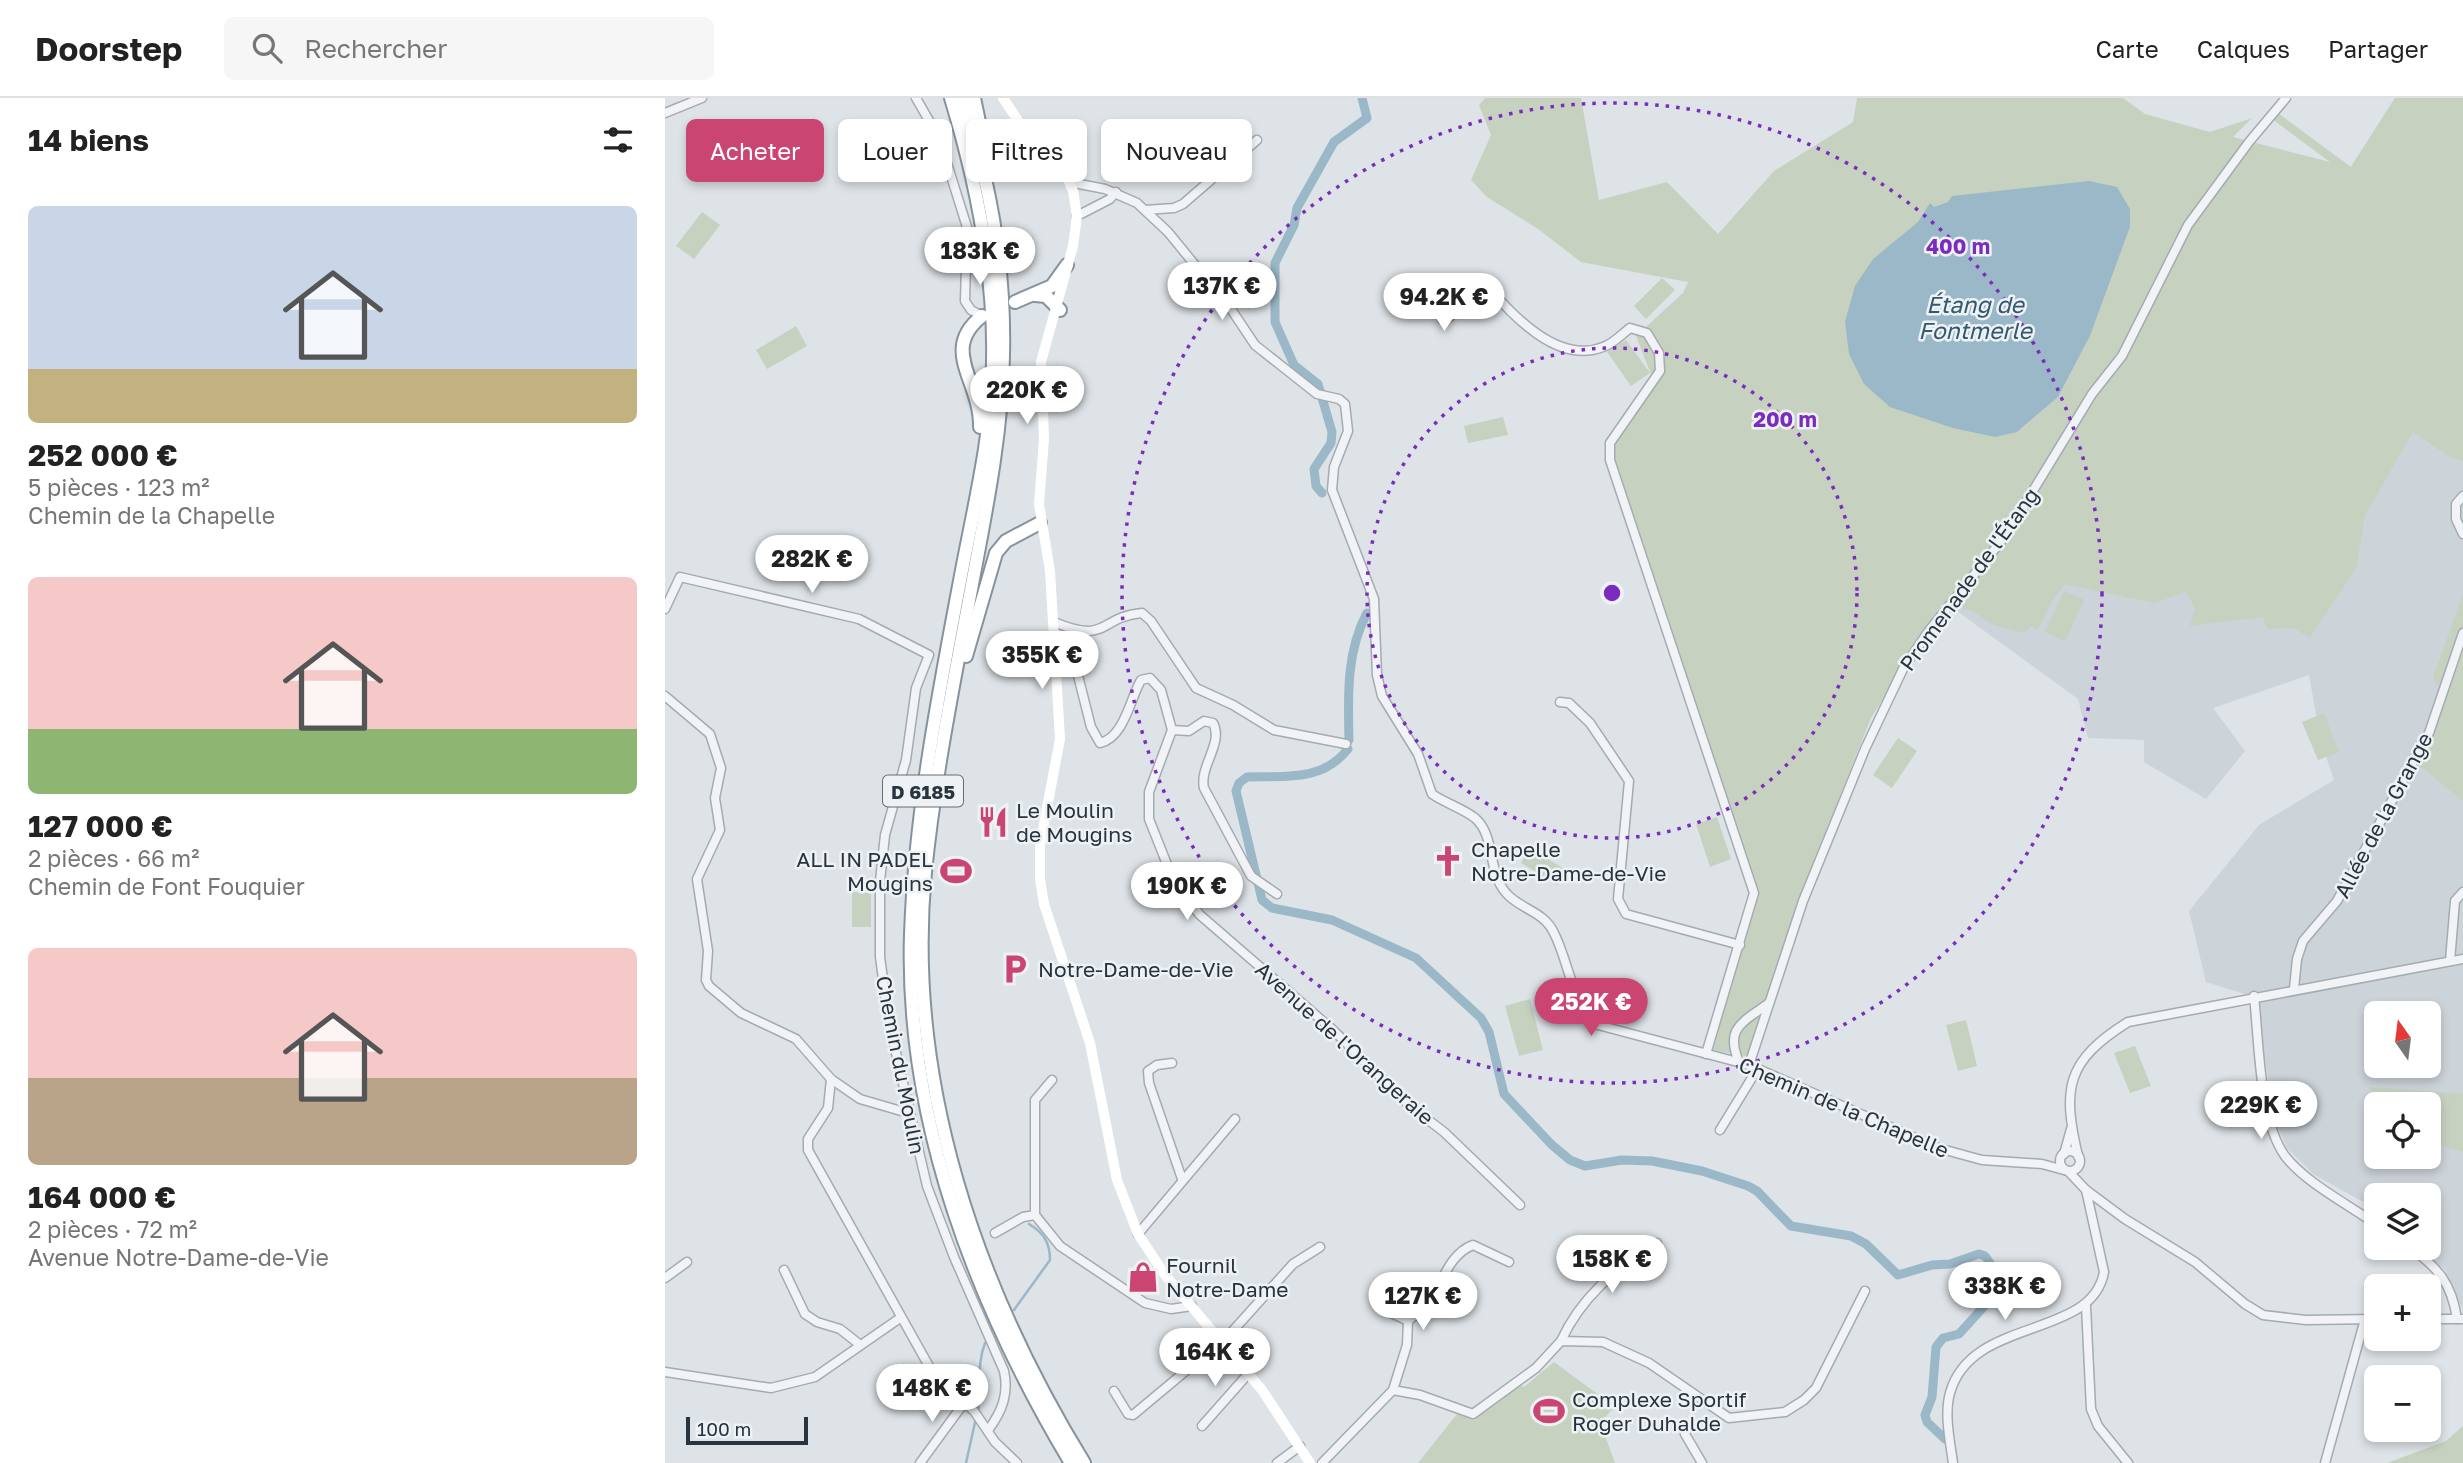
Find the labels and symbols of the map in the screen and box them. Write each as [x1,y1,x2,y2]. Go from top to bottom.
pin: 183K € [923,228,1037,287]
text: 400 m [1926,233,1990,259]
pin: 137K € [1165,262,1279,322]
pin: 94.2K € [1379,274,1509,333]
water label: Étang de Fontmerle [1918,290,2033,344]
pin: 220K € [970,366,1084,426]
text: 200 m [1753,406,1817,432]
street label: Promenade de l'Étang [1894,482,2044,676]
pin: 282K € [755,536,869,595]
centre of rings [1600,581,1624,605]
pin: 355K € [985,632,1099,691]
street label: Allée de la Grange [2328,728,2438,902]
road number: D 6185 [883,776,963,806]
place label: Le Moulin de Mougins [1016,797,1132,847]
restaurant icon: Le Moulin de Mougins [976,805,1010,839]
place label: Chapelle Notre-Dame-de-Vie [1471,836,1666,886]
church icon: Chapelle Notre-Dame-de-Vie [1431,844,1465,878]
place label: ALL IN PADEL Mougins [796,846,933,896]
sports icon: ALL IN PADEL Mougins [939,854,973,888]
pin: 190K € [1130,862,1244,922]
parking icon: Notre-Dame-de-Vie [998,952,1032,986]
place label: Notre-Dame-de-Vie [1038,956,1233,982]
street label: Avenue de l'Orangeraie [1250,956,1440,1130]
street label: Chemin du Moulin [871,974,931,1156]
pin: 252K € [1534,978,1648,1038]
north arrow [2364,1001,2441,1078]
street label: Chemin de la Chapelle [1735,1051,1953,1163]
pin: 229K € [2204,1082,2318,1141]
pin: 158K € [1555,1236,1669,1295]
place label: Fournil Notre-Dame [1166,1252,1288,1302]
shop icon: Fournil Notre-Dame [1126,1260,1160,1294]
pin: 338K € [1948,1262,2062,1322]
pin: 127K € [1366,1272,1480,1332]
pin: 164K € [1158,1328,1272,1388]
pin: 148K € [875,1364,989,1424]
place label: Complexe Sportif Roger Duhalde [1572,1386,1747,1436]
sports icon: Complexe Sportif Roger Duhalde [1532,1394,1566,1428]
scale bar [686,1414,809,1446]

